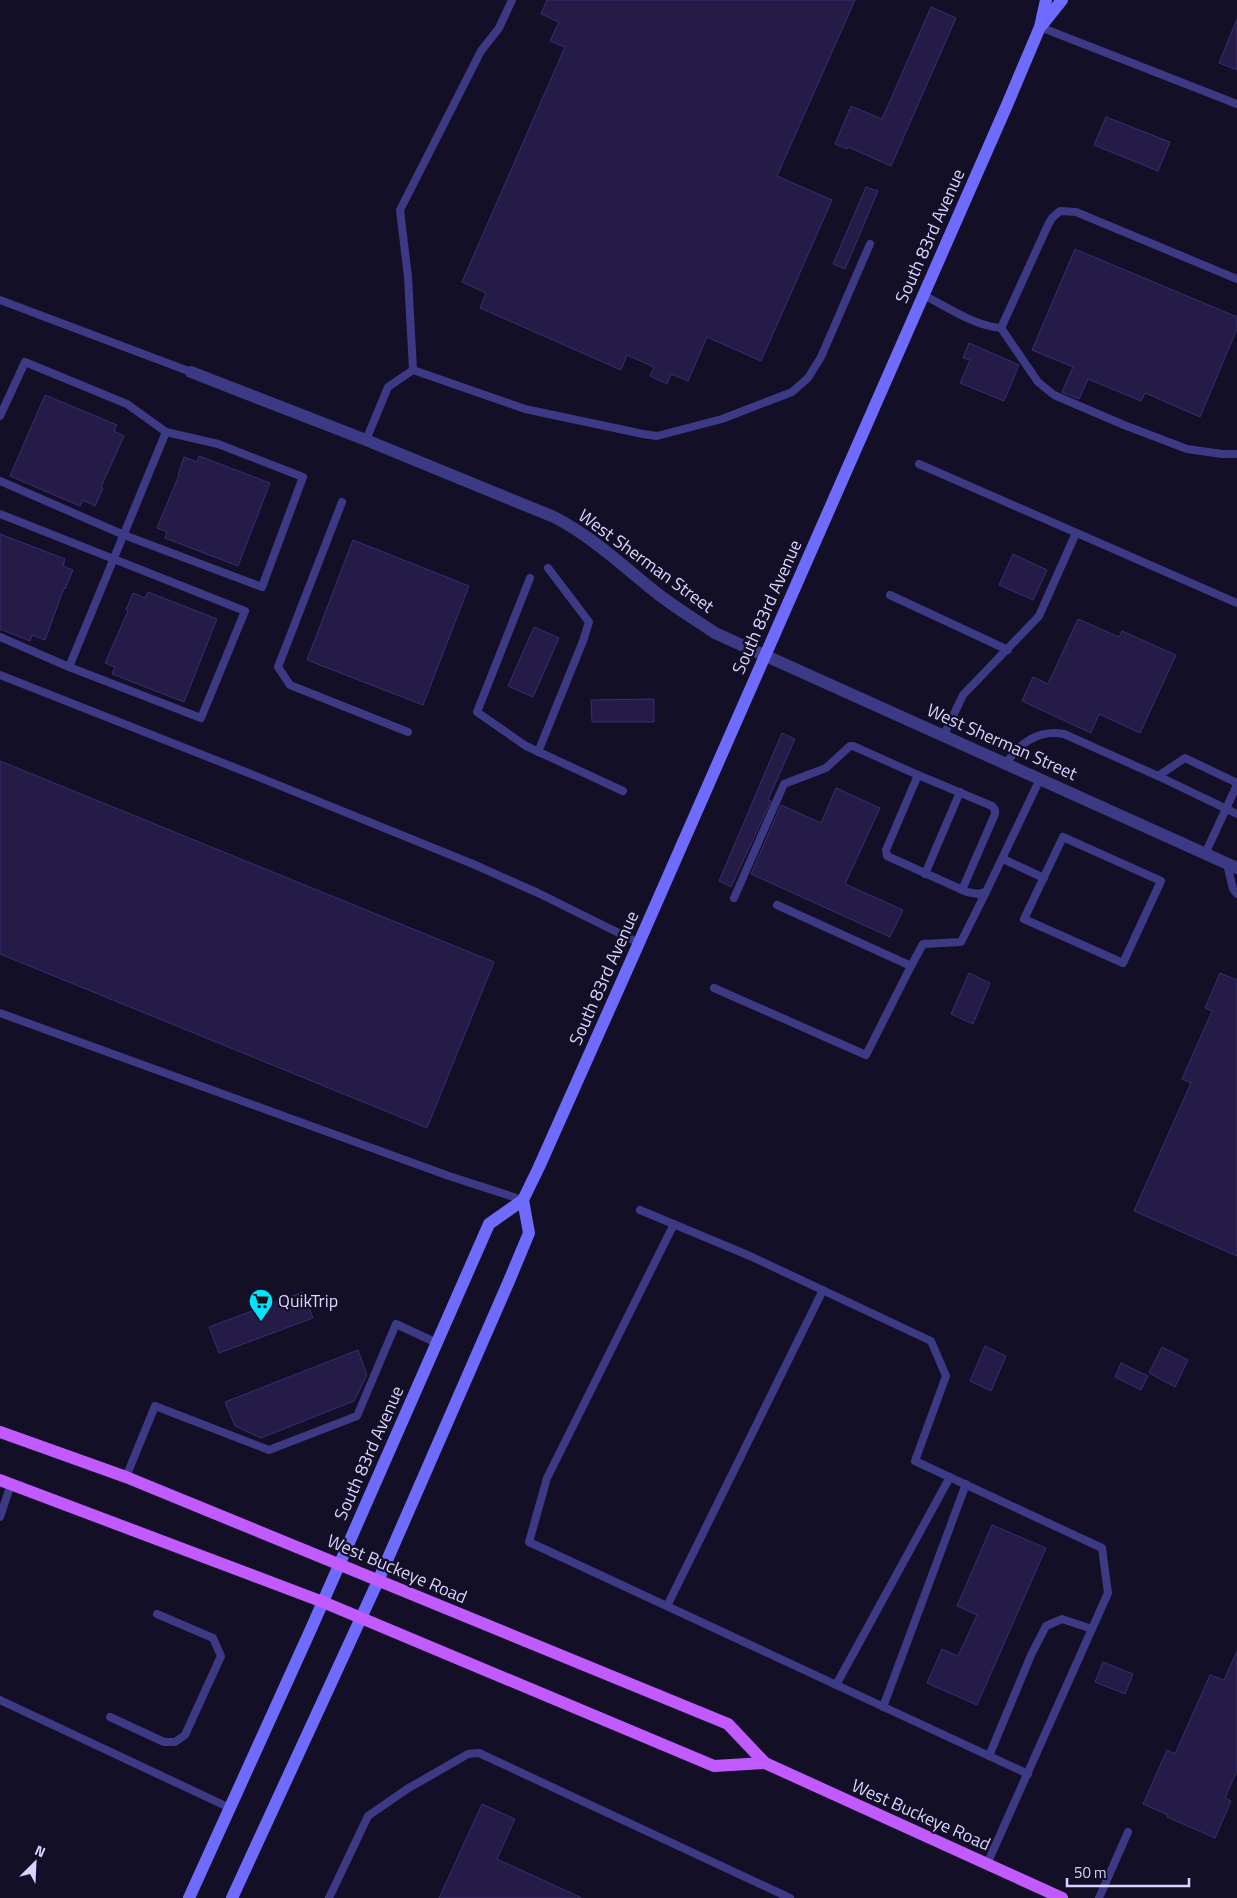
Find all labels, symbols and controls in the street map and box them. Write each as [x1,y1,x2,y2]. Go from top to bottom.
street label: South 83rd Avenue [888,164,971,307]
street label: West Sherman Street [573,502,720,620]
street label: South 83rd Avenue [725,535,808,678]
street label: West Sherman Street [923,696,1082,787]
street label: South 83rd Avenue [562,906,645,1049]
place label: QuikTrip [278,1287,338,1314]
supermarket icon: QuikTrip [248,1288,274,1322]
street label: South 83rd Avenue [327,1381,410,1524]
street label: West Buckeye Road [323,1527,471,1610]
street label: West Buckeye Road [847,1772,995,1857]
north arrow [10,1838,60,1888]
text: N [32,1839,49,1862]
scale bar [1067,1856,1190,1888]
text: 50 m [1074,1861,1107,1884]

